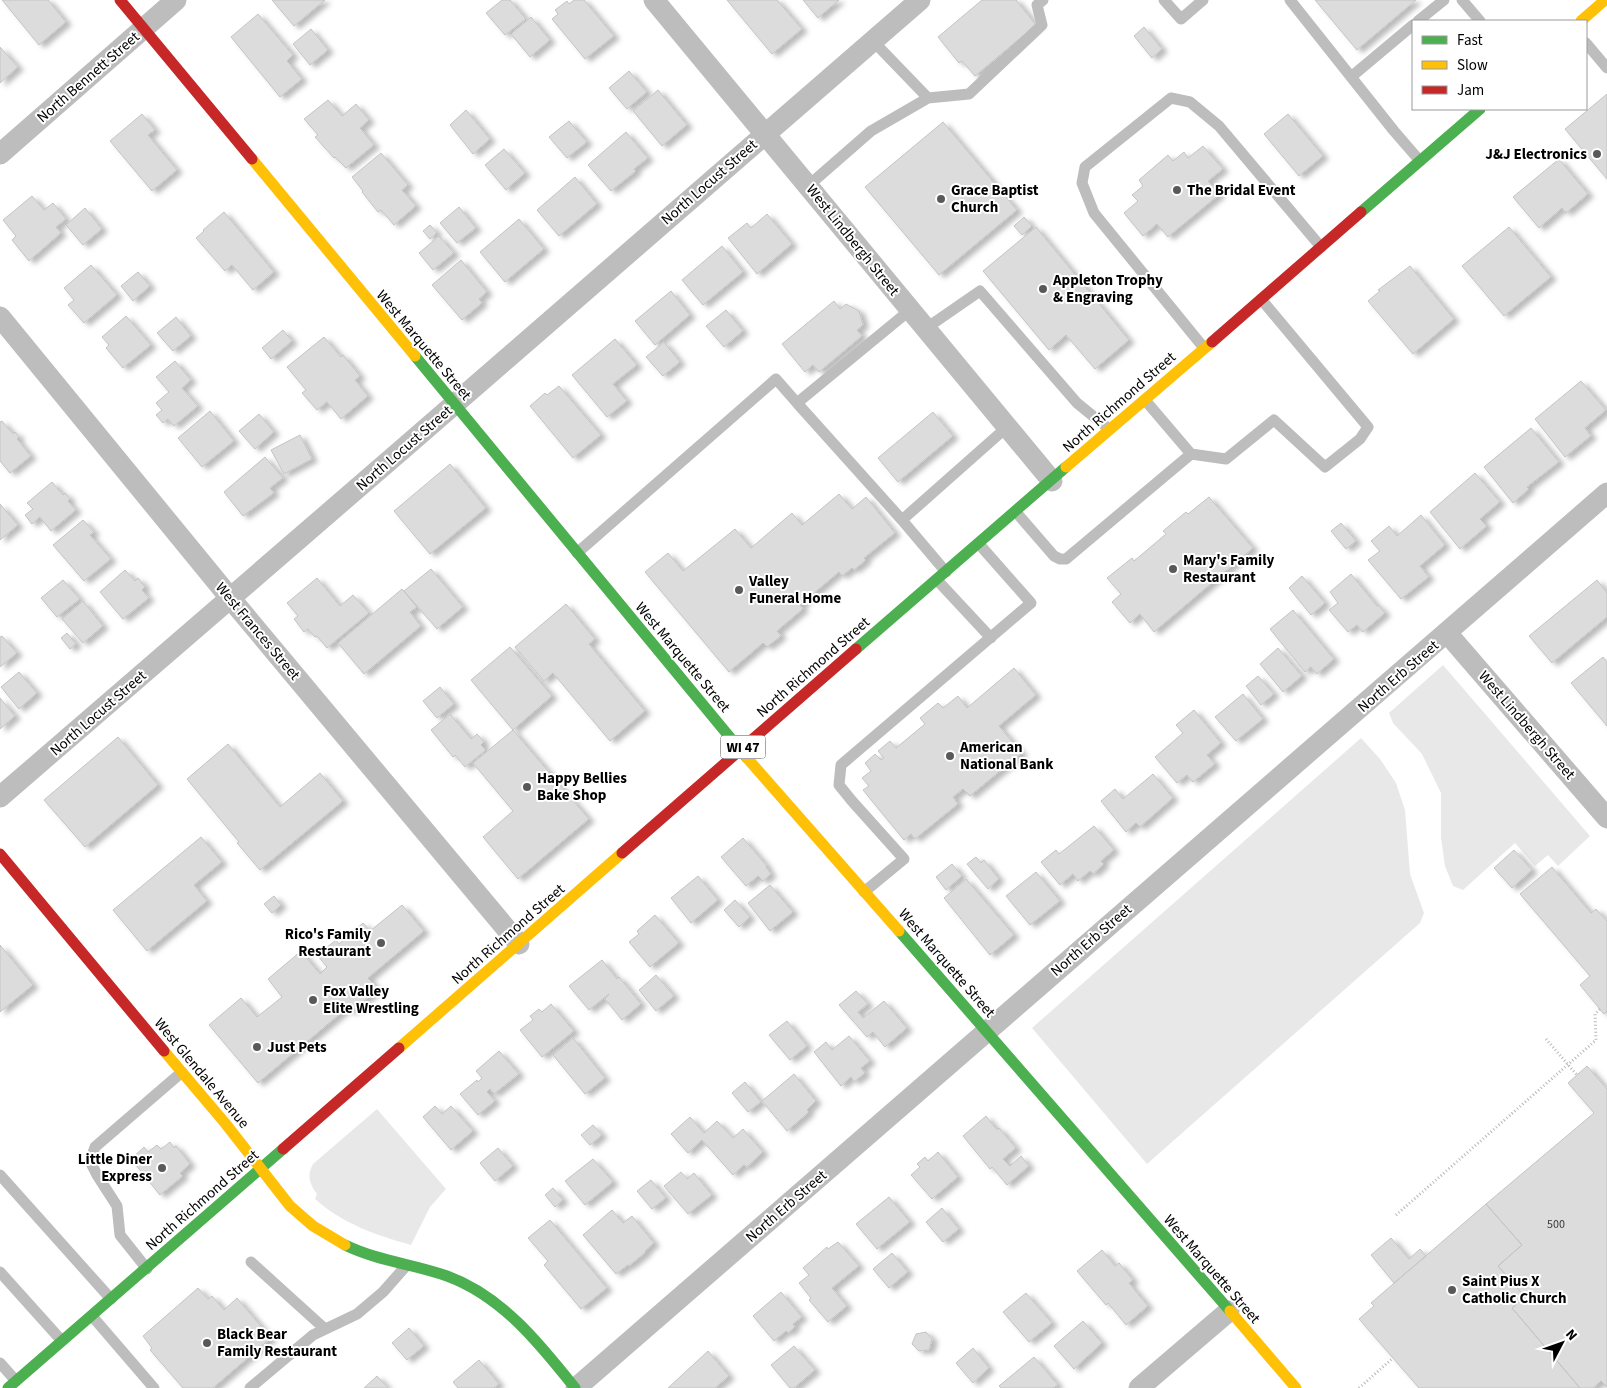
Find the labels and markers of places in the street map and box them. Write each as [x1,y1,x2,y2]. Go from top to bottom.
place label: J&J Electronics [1485,144,1587,165]
marker: J&J Electronics [1591,148,1603,160]
place label: Grace Baptist Church [951,180,1039,218]
place label: The Bridal Event [1187,180,1296,201]
marker: The Bridal Event [1171,184,1183,196]
marker: Grace Baptist Church [935,193,947,205]
place label: Appleton Trophy & Engraving [1052,270,1163,308]
marker: Appleton Trophy & Engraving [1037,283,1049,295]
place label: Mary's Family Restaurant [1183,550,1275,588]
marker: Mary's Family Restaurant [1167,563,1179,575]
place label: Valley Funeral Home [748,571,841,609]
marker: Valley Funeral Home [733,584,745,596]
place label: American National Bank [959,737,1054,775]
marker: American National Bank [944,750,956,762]
place label: Happy Bellies Bake Shop [537,768,627,806]
marker: Happy Bellies Bake Shop [521,781,533,793]
place label: Rico's Family Restaurant [285,924,371,962]
marker: Rico's Family Restaurant [375,937,387,949]
place label: Fox Valley Elite Wrestling [323,981,419,1019]
marker: Fox Valley Elite Wrestling [307,994,319,1006]
place label: Just Pets [267,1037,327,1058]
marker: Just Pets [251,1041,263,1053]
place label: Little Diner Express [78,1149,152,1187]
marker: Little Diner Express [156,1162,168,1174]
place label: Saint Pius X Catholic Church [1462,1271,1567,1309]
marker: Saint Pius X Catholic Church [1446,1284,1458,1296]
place label: Black Bear Family Restaurant [217,1324,337,1362]
marker: Black Bear Family Restaurant [201,1337,213,1349]

